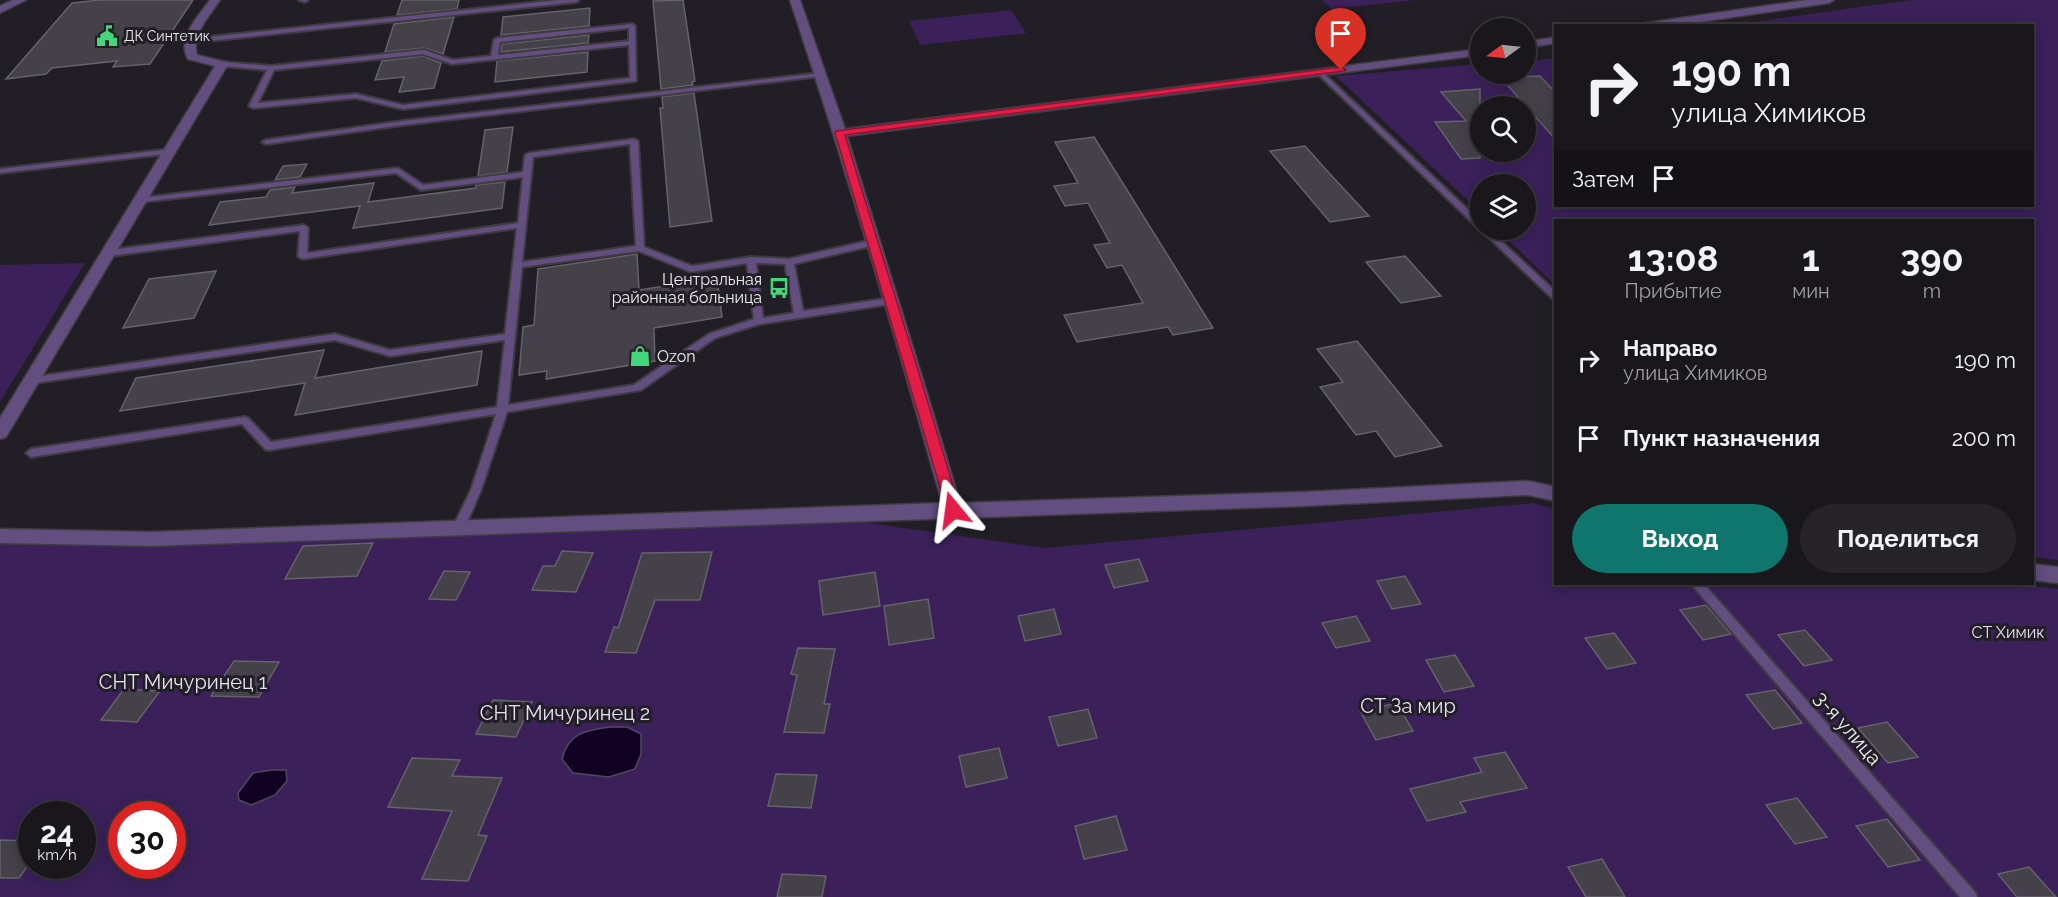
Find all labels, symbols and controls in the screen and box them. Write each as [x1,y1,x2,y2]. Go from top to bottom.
pin [1315,8,1366,70]
icon: arrive [1324,17,1357,50]
north arrow [1470,18,1536,84]
map controls [1470,18,1536,240]
public building icon: ДК Синтетик [95,24,119,48]
place label: ДК Синтетик [124,28,210,44]
text: 190 m [1671,47,1791,96]
icon: right [1572,48,1650,126]
button: search [1470,96,1536,162]
text: улица Химиков [1671,97,1866,128]
icon: arrive [1647,162,1680,195]
text: Затем [1572,166,1635,192]
button: layers [1470,174,1536,240]
text: 13:08 [1628,237,1718,279]
text: 1 [1802,237,1820,279]
text: 390 [1900,237,1964,279]
place label: Центральная районная больница [612,270,762,307]
bus stop icon: Центральная районная больница [767,276,791,300]
text: Прибытие [1624,279,1722,303]
text: мин [1792,279,1830,303]
text: m [1923,279,1941,303]
text: Направо [1623,335,1717,361]
shop icon: Ozon [628,344,652,368]
icon: right [1572,344,1605,377]
place label: Ozon [657,347,696,366]
text: 190 m [1954,347,2016,373]
text: улица Химиков [1623,361,1768,385]
icon: arrive [1572,422,1605,455]
text: Пункт назначения [1623,425,1820,451]
text: 200 m [1952,425,2016,451]
position arrow [921,478,985,542]
button: Выход [1572,504,1788,573]
button: Поделиться [1800,504,2016,573]
park label: СТ Химик [1972,623,2044,642]
park label: СНТ Мичуринец 1 [99,670,268,694]
street label: 3-я улица [1809,686,1887,770]
park label: СТ За мир [1360,694,1456,718]
park label: СНТ Мичуринец 2 [480,701,650,725]
speed limit sign: 30 [108,801,186,879]
text: 24 [40,815,74,850]
text: km/h [37,846,77,864]

